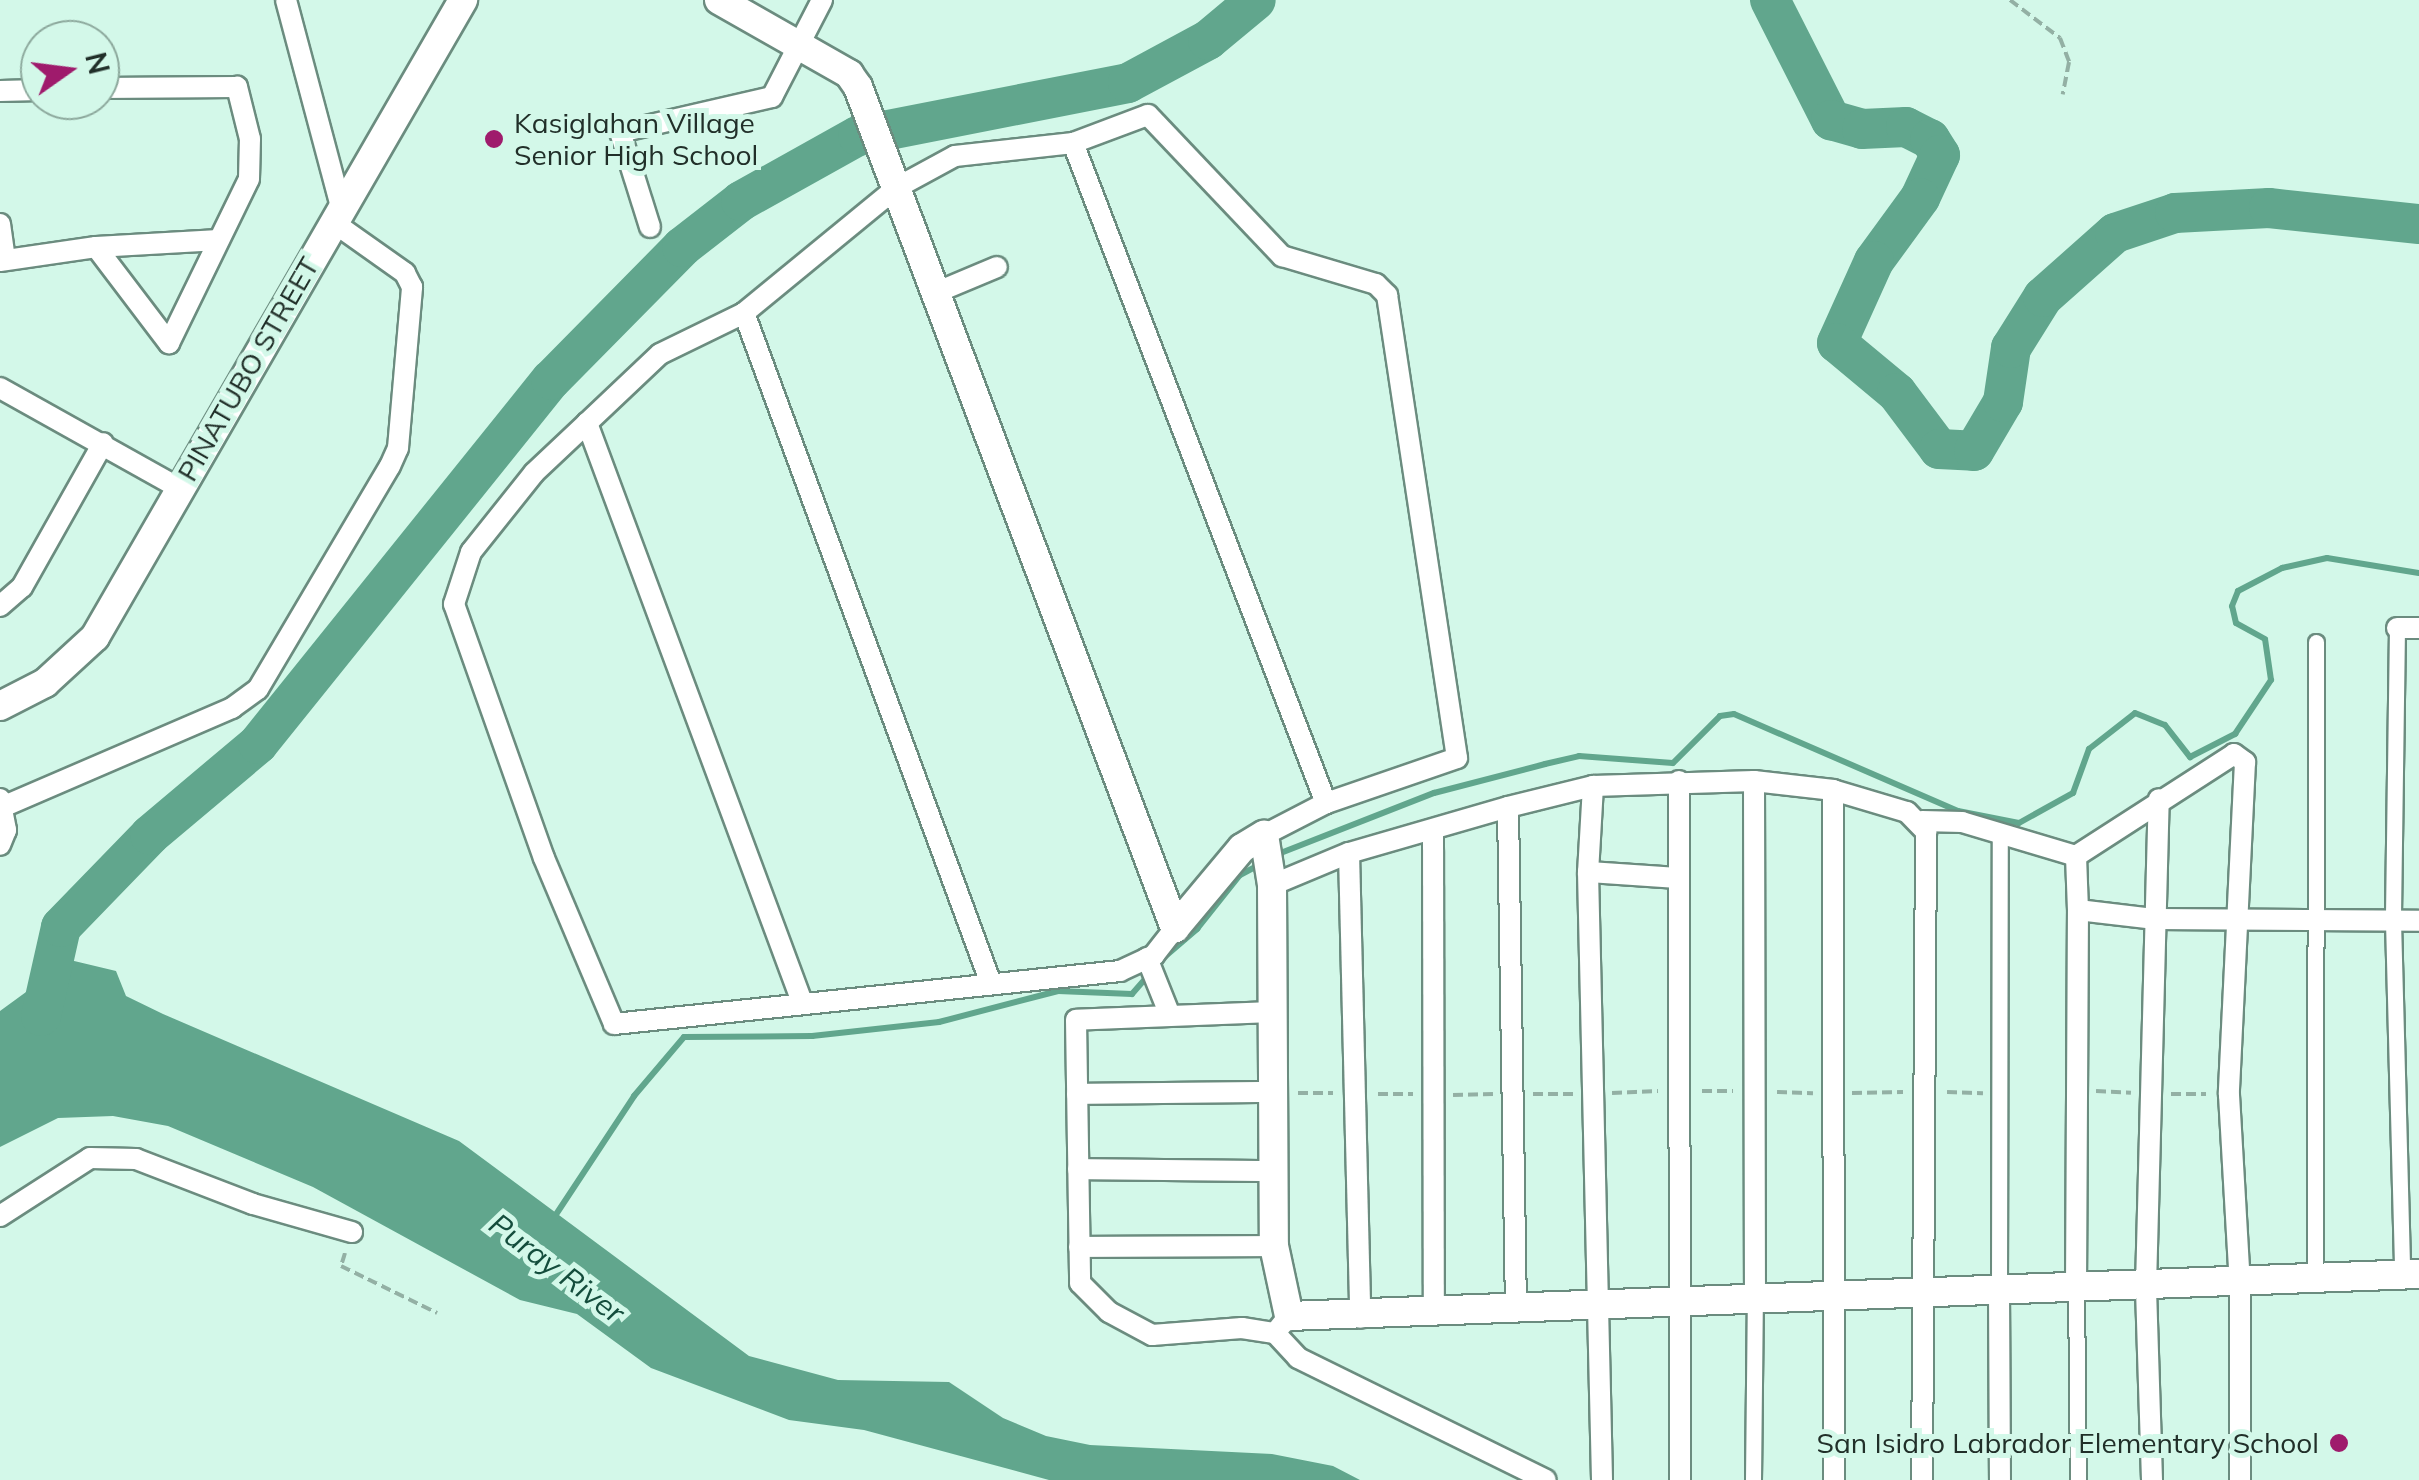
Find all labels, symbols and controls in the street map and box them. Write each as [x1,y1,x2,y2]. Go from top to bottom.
north arrow [20,20,120,120]
text: N [78,49,117,78]
place label: Kasiglahan Village Senior High School [514,106,758,172]
marker: Kasiglahan Village Senior High School [483,128,505,150]
street label: PINATUBO STREET [170,251,326,487]
water label: Puray River [482,1206,632,1330]
place label: San Isidro Labrador Elementary School [1816,1426,2319,1460]
marker: San Isidro Labrador Elementary School [2328,1432,2350,1454]

